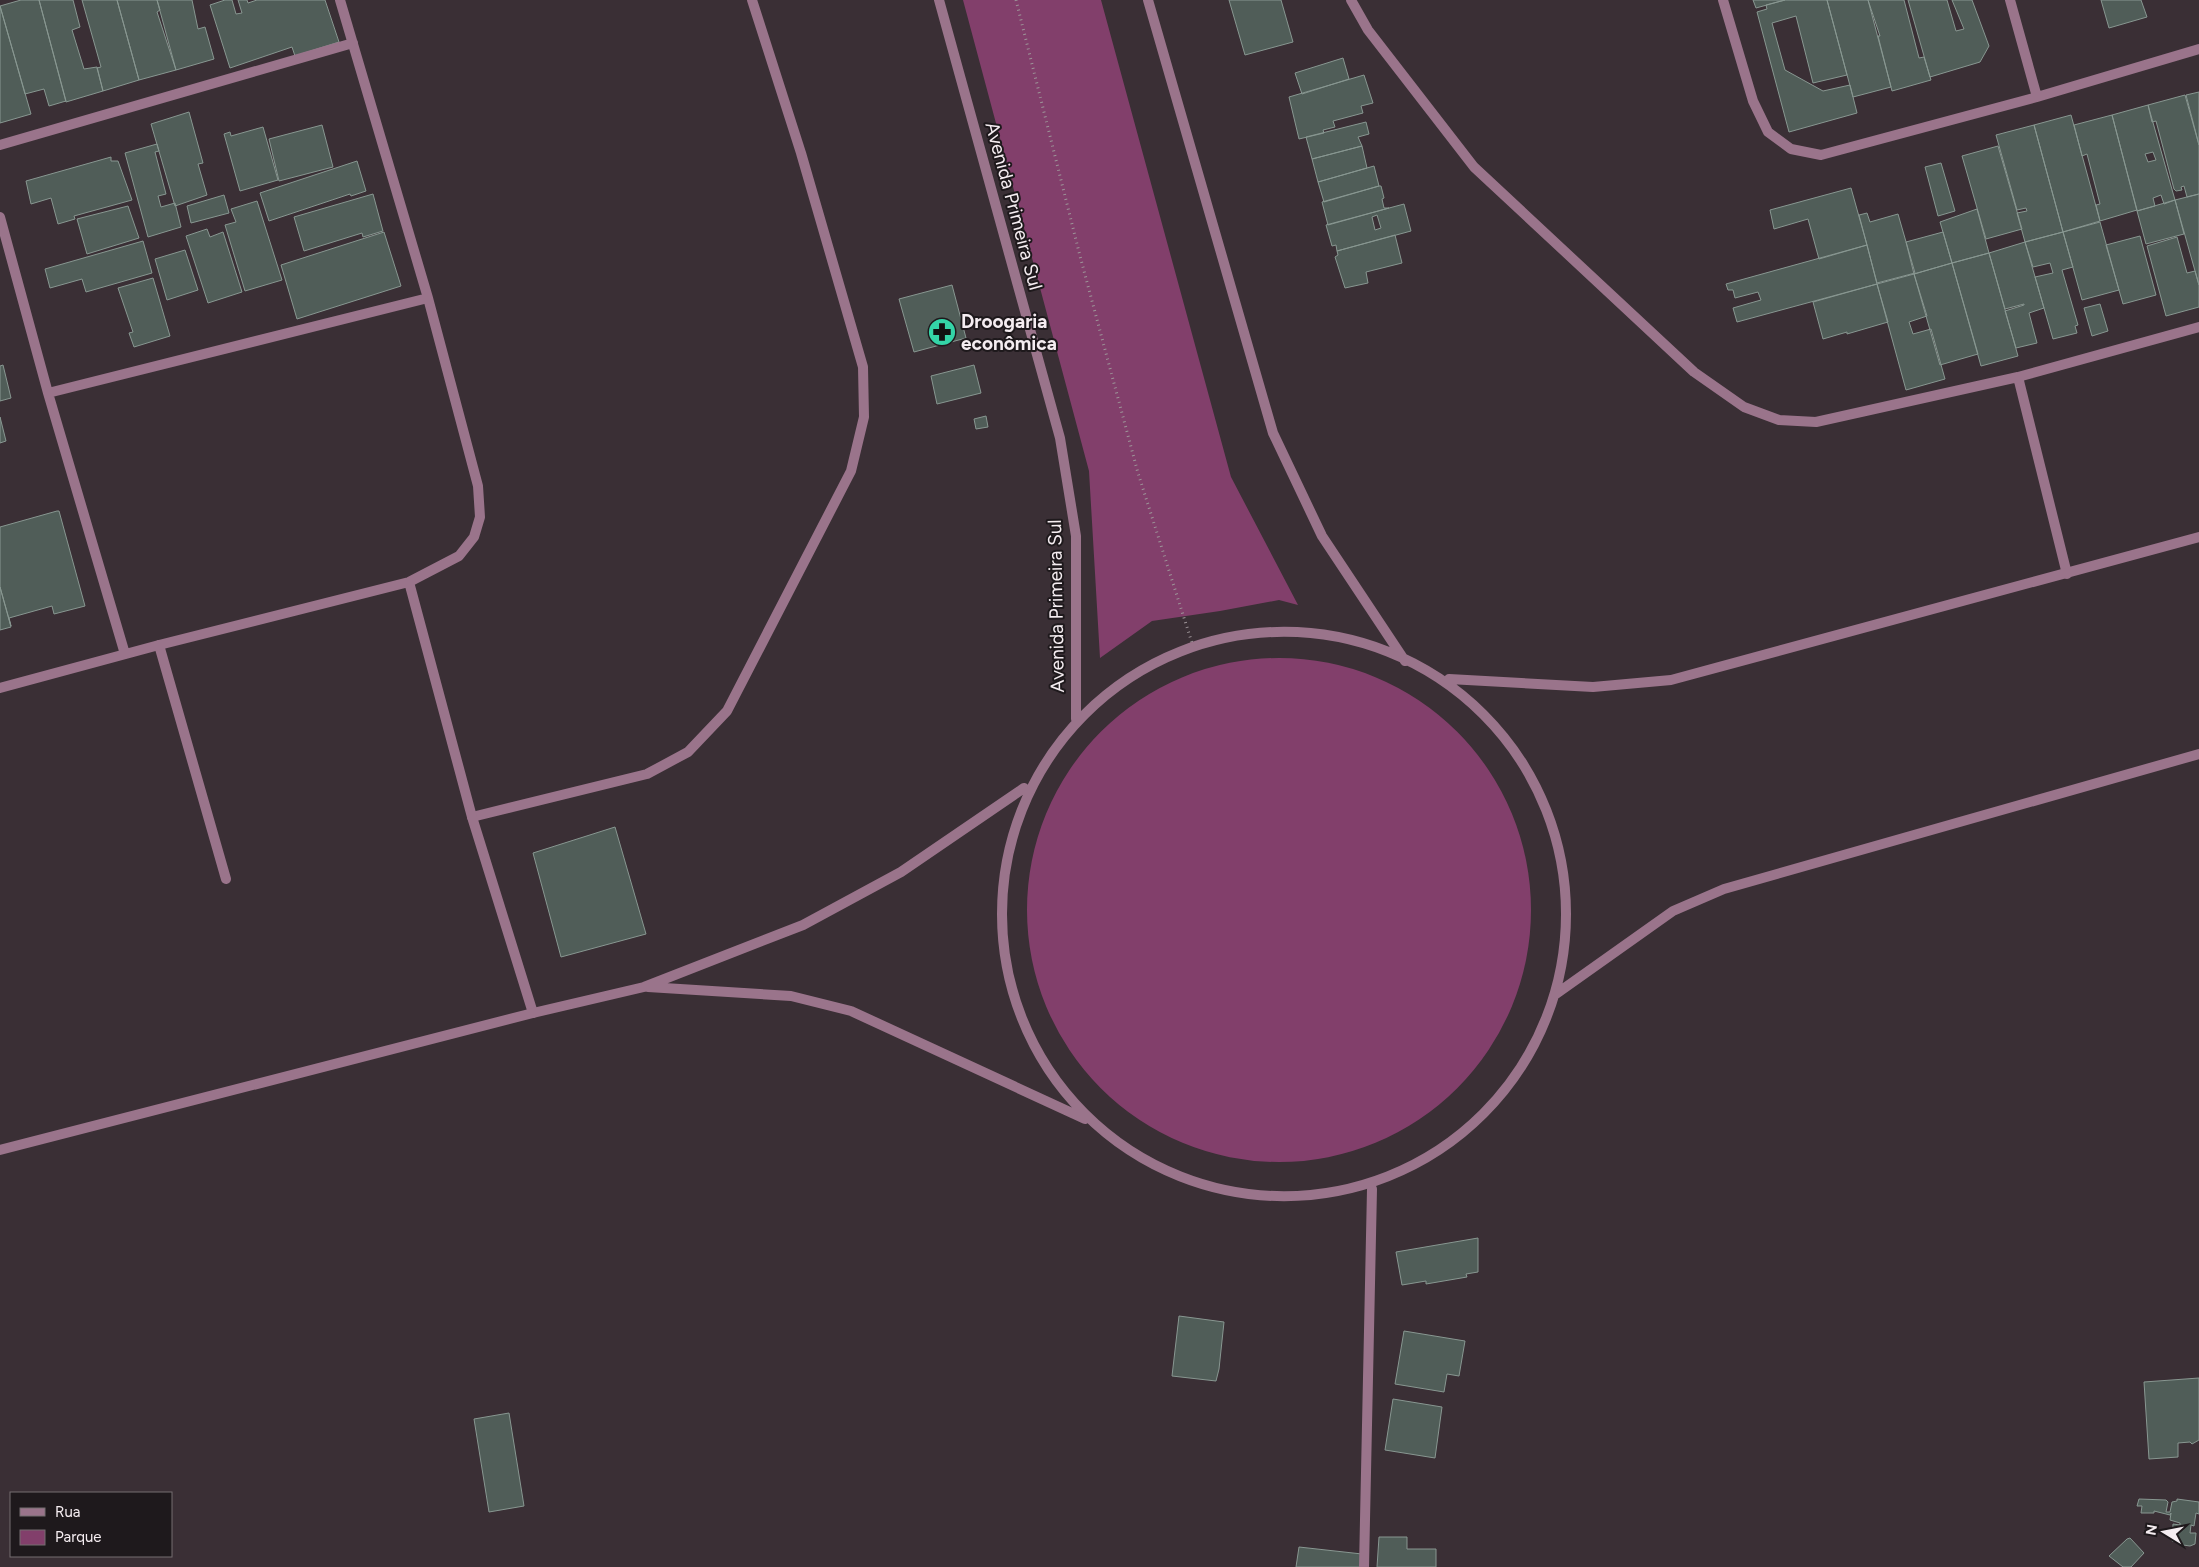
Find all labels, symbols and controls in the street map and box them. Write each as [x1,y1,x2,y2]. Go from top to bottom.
street label: Avenida Primeira Sul [980,119,1048,293]
place label: Droogaria econômica [961,310,1057,355]
pharmacy icon: Droogaria econômica [927,317,957,347]
street label: Avenida Primeira Sul [1043,519,1069,693]
legend [10,1492,172,1557]
text: Rua [55,1503,80,1521]
north arrow [2139,1507,2189,1557]
text: N [2142,1523,2161,1537]
text: Parque [55,1528,102,1546]

